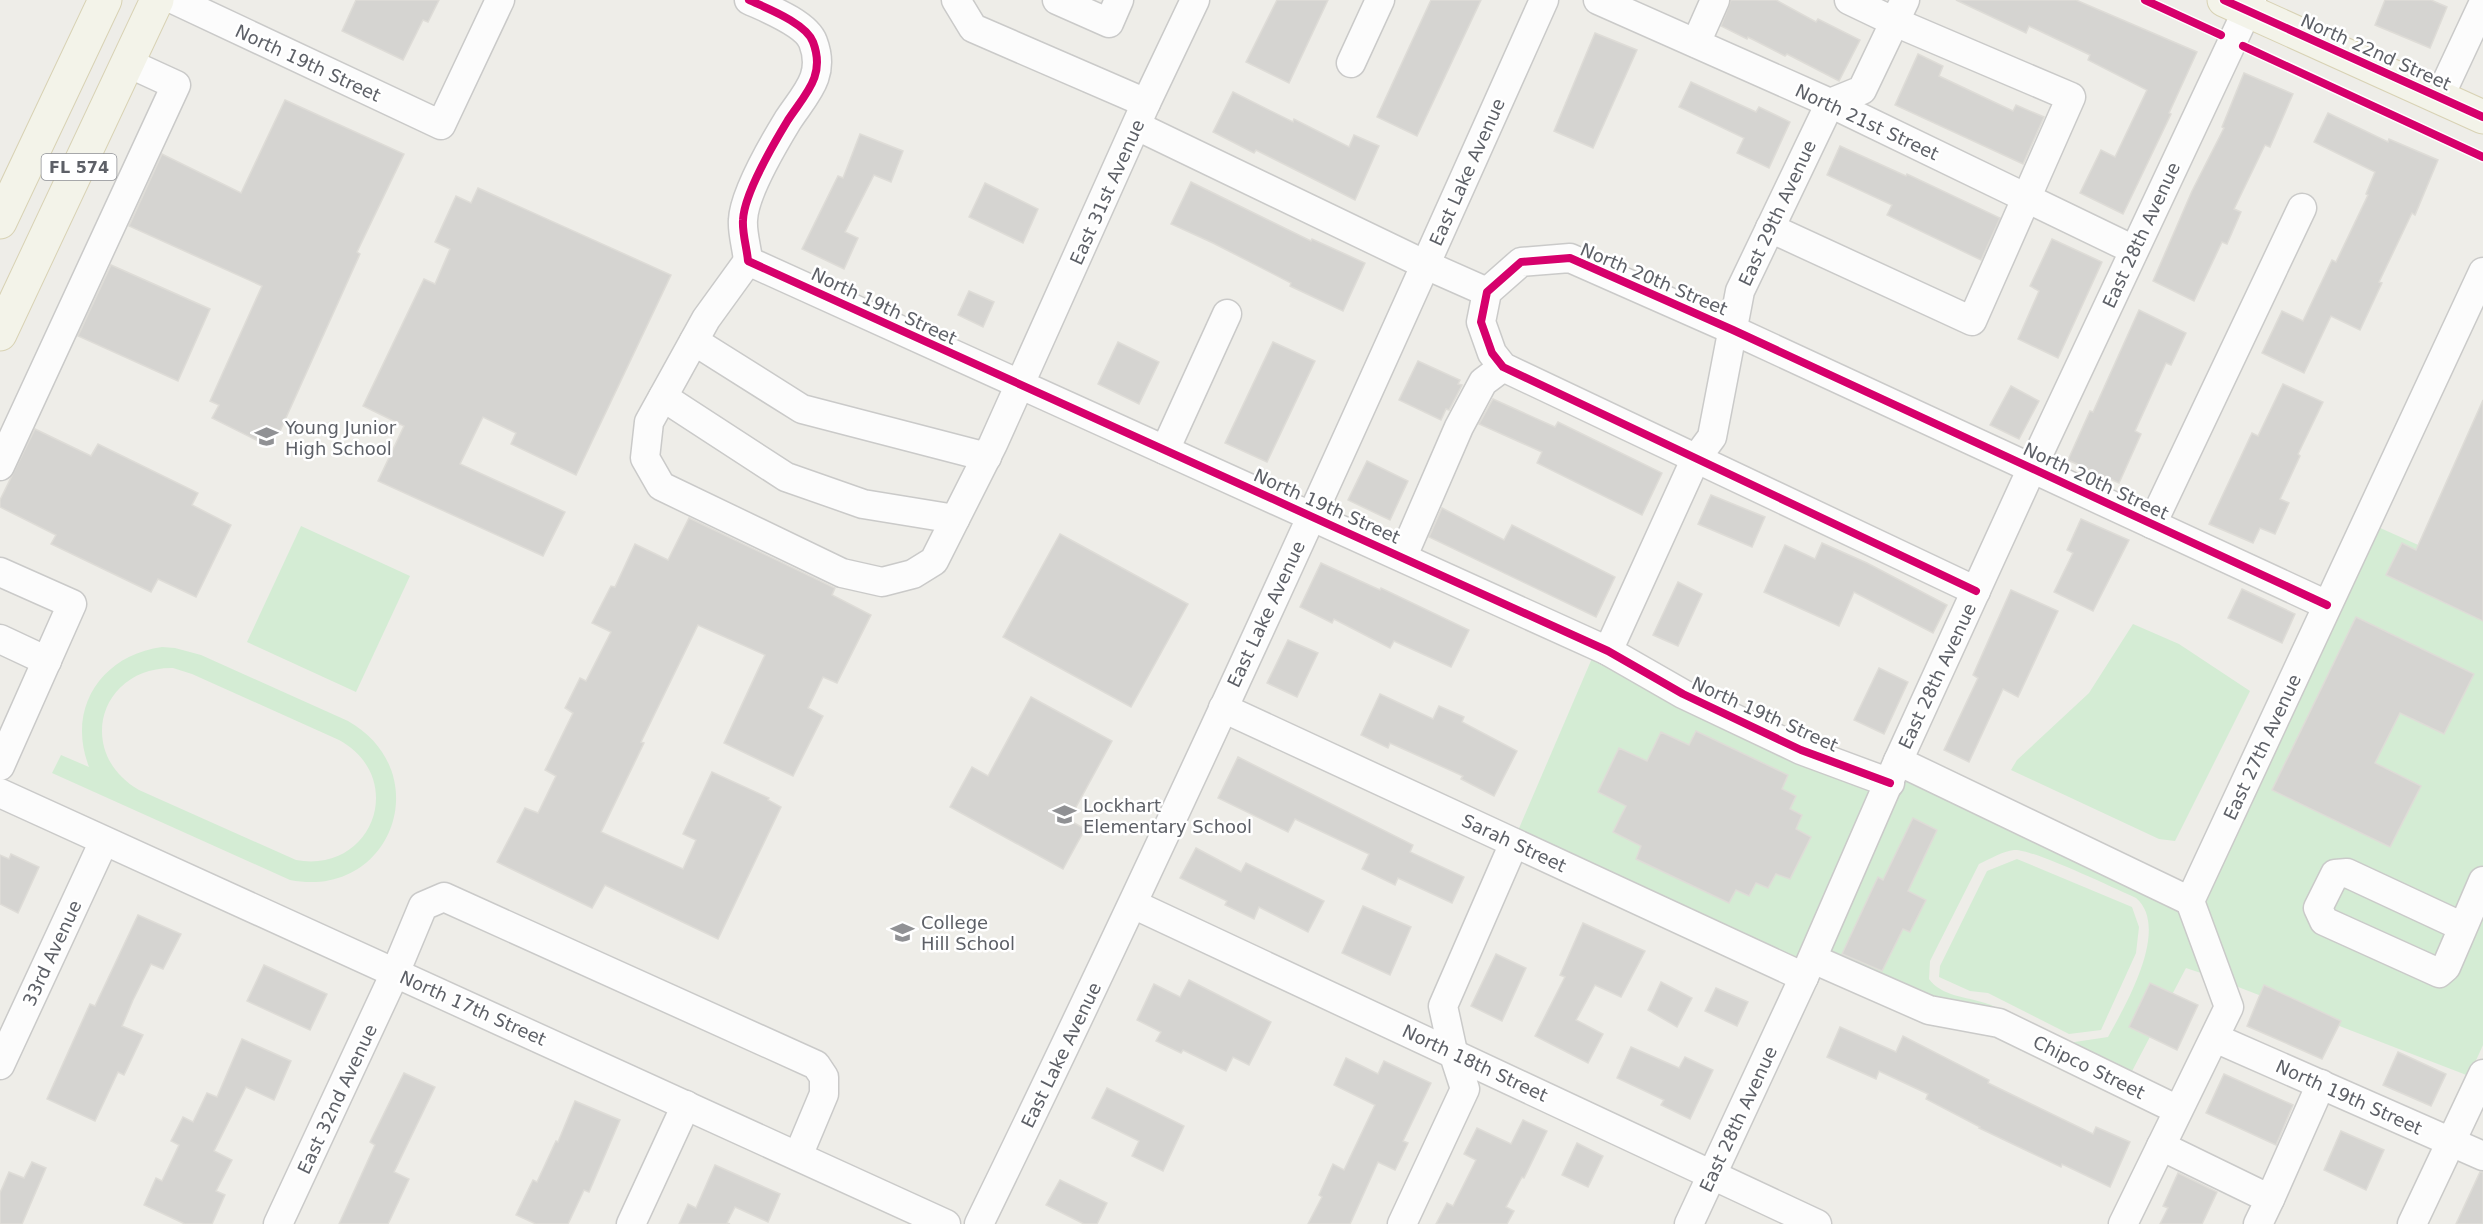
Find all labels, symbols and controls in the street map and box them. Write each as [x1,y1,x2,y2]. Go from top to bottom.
street label: North 22nd Street [2298,9,2454,95]
street label: North 19th Street [232,20,384,106]
street label: North 21st Street [1792,80,1942,164]
street label: East Lake Avenue [1425,95,1509,249]
street label: East 31st Avenue [1066,116,1148,268]
street label: East 29th Avenue [1734,137,1820,289]
road number: FL 574 [42,154,116,180]
street label: East 28th Avenue [2098,159,2184,311]
street label: North 20th Street [1577,238,1731,320]
street label: North 19th Street [808,263,960,349]
place label: Young Junior High School [284,417,397,459]
school or university icon: Young Junior High School [254,424,280,450]
street label: North 20th Street [2020,438,2172,524]
street label: North 19th Street [1251,464,1403,548]
street label: East Lake Avenue [1223,537,1309,691]
street label: East 28th Avenue [1894,600,1980,752]
street label: East 27th Avenue [2219,671,2305,823]
street label: North 19th Street [1689,672,1841,756]
place label: Lockhart Elementary School [1083,795,1252,837]
school or university icon: Lockhart Elementary School [1052,802,1078,828]
street label: Sarah Street [1458,810,1570,876]
street label: 33rd Avenue [18,897,86,1009]
place label: College Hill School [921,912,1015,954]
school or university icon: College Hill School [890,919,916,945]
street label: North 17th Street [397,966,549,1050]
street label: East Lake Avenue [1017,979,1105,1131]
street label: North 18th Street [1399,1020,1551,1106]
street label: East 32nd Avenue [293,1021,381,1177]
street label: Chipco Street [2030,1031,2148,1103]
street label: East 28th Avenue [1695,1043,1781,1195]
street label: North 19th Street [2273,1055,2425,1139]

